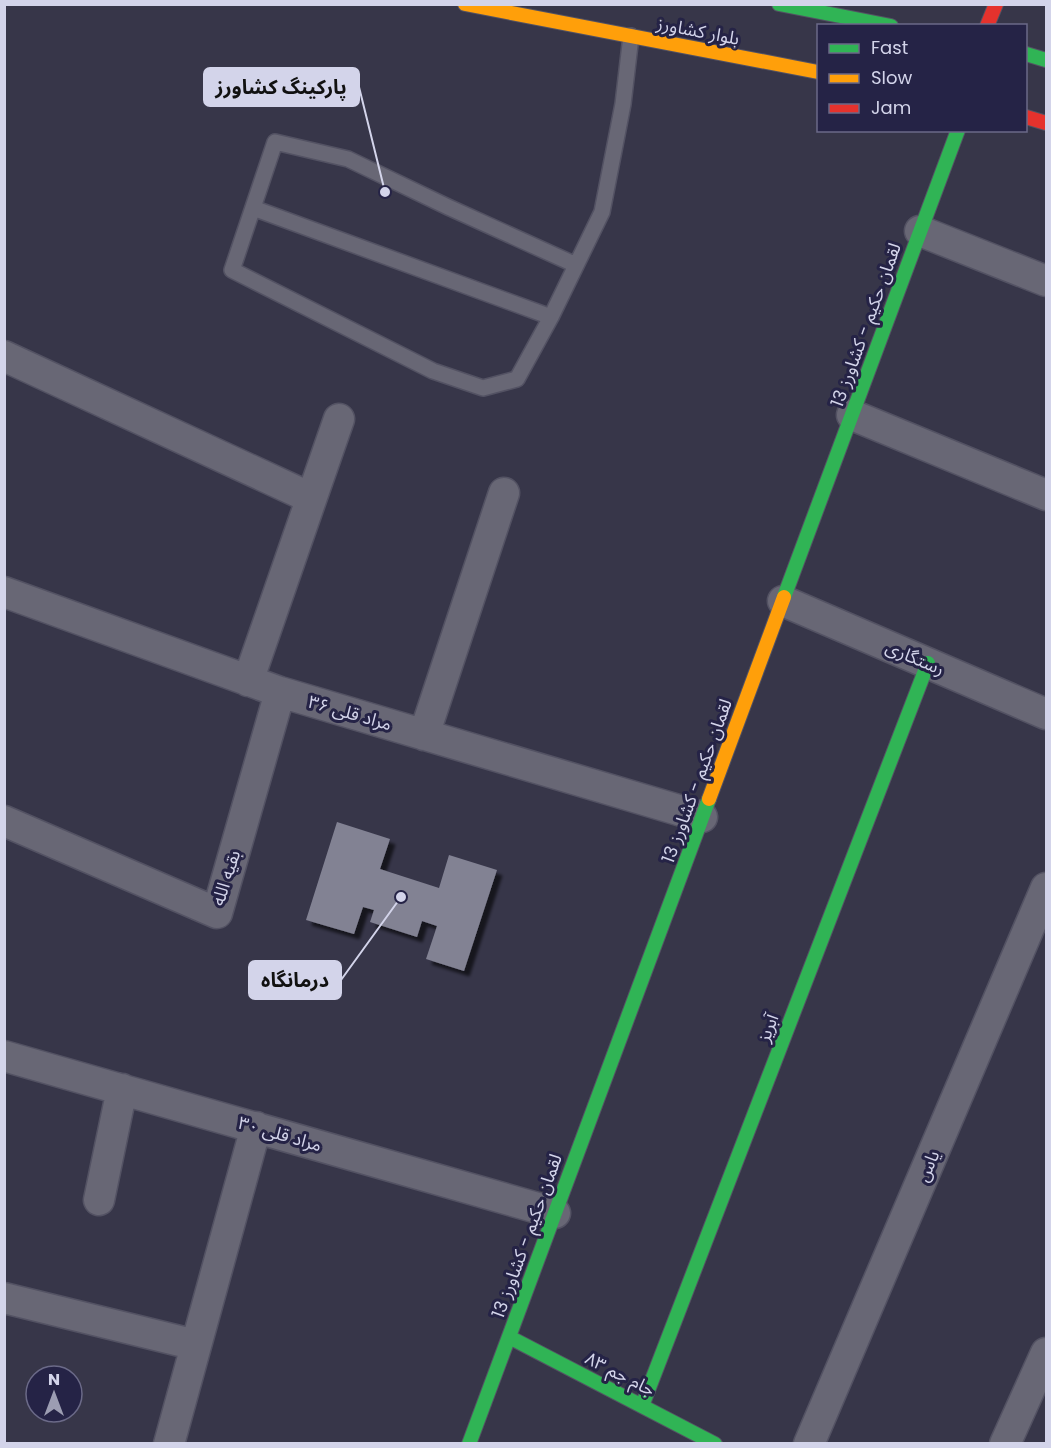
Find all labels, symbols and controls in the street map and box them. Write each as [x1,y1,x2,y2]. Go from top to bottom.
street label: بلوار کشاورز [654,10,742,51]
legend [817,24,1027,132]
text: Fast [871,35,908,60]
text: Slow [871,65,913,90]
callout: پارکینگ کشاورز [204,68,359,106]
text: پارکینگ کشاورز [214,73,347,101]
text: Jam [871,95,911,120]
street label: لقمان حکیم - کشاورز 13 [824,239,908,411]
street label: رستگاری [882,634,948,681]
street label: مراد قلی ۳۶ [305,689,395,736]
street label: لقمان حکیم - کشاورز 13 [655,695,739,867]
street label: بقیه الله [205,847,246,909]
callout: درمانگاه [249,961,341,999]
text: درمانگاه [261,966,329,994]
street label: آبریز [750,1009,785,1046]
street label: مراد قلی ۳۰ [235,1110,325,1157]
street label: یاس [910,1146,945,1186]
street label: لقمان حکیم - کشاورز 13 [485,1150,569,1322]
street label: جام جم ۸۳ [580,1345,660,1404]
north arrow [24,1364,84,1424]
text: N [48,1368,60,1391]

